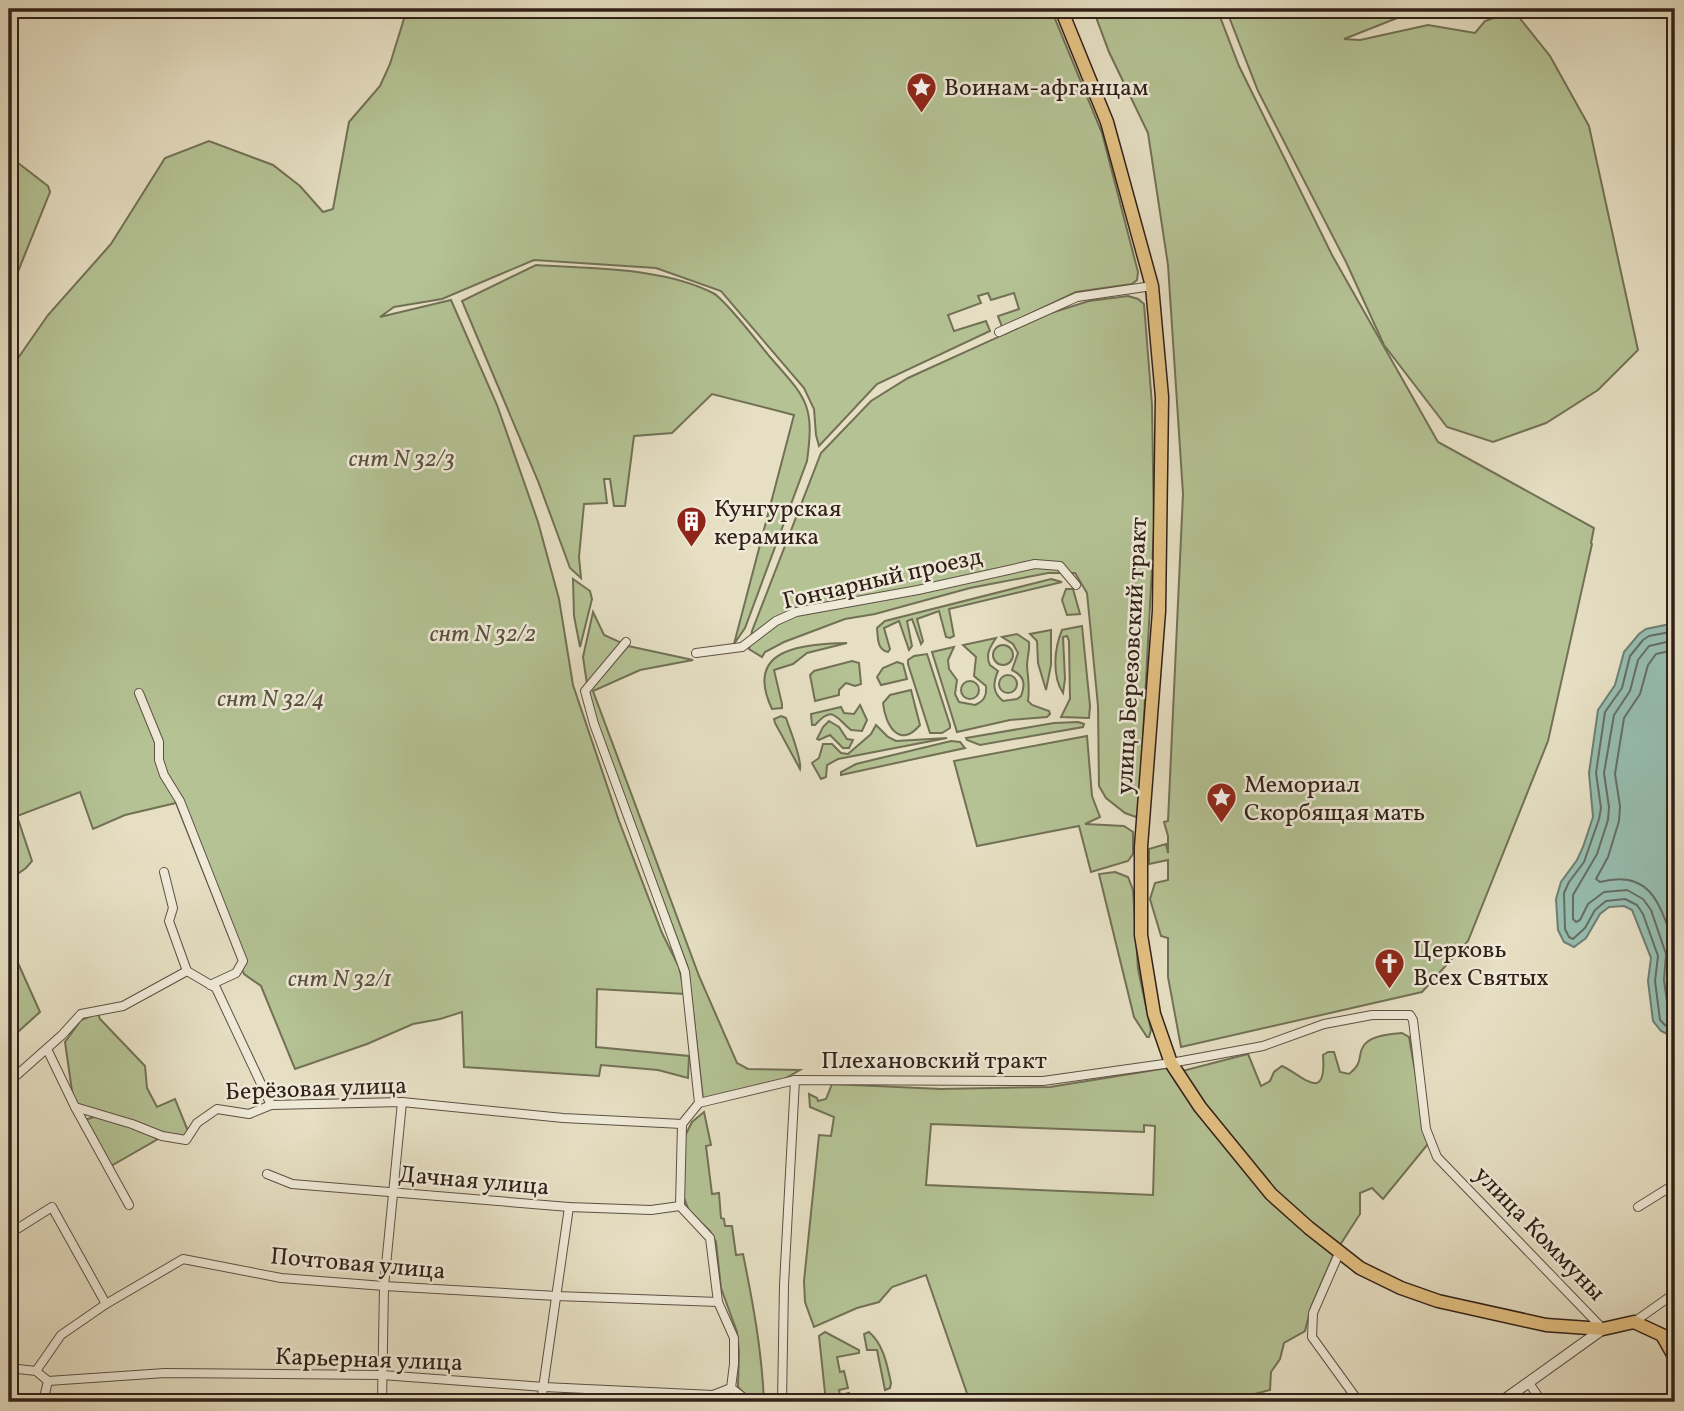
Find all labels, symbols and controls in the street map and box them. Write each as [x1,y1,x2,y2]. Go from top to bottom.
place icon: Воинам-афганцам [904,70,938,114]
place label: Воинам-афганцам [944,72,1148,106]
park label: снт N 32/3 [349,443,455,477]
place label: Кунгурская керамика [714,493,841,555]
building icon: Кунгурская керамика [674,505,708,549]
street label: улица Березовский тракт [1109,517,1157,796]
street label: Гончарный проезд [779,540,986,619]
park label: снт N 32/2 [430,618,536,652]
park label: снт N 32/4 [217,683,325,717]
place label: Мемориал Скорбящая мать [1244,769,1425,831]
place icon: Мемориал Скорбящая мать [1204,781,1238,825]
place label: Церковь Всех Святых [1413,934,1549,996]
church icon: Церковь Всех Святых [1373,946,1407,990]
park label: снт N 32/1 [288,963,392,997]
street label: Плехановский тракт [821,1045,1047,1079]
street label: Берёзовая улица [225,1070,408,1110]
street label: Дачная улица [397,1158,551,1206]
street label: улица Коммуны [1465,1159,1612,1310]
street label: Почтовая улица [269,1240,447,1290]
street label: Карьерная улица [274,1341,463,1381]

